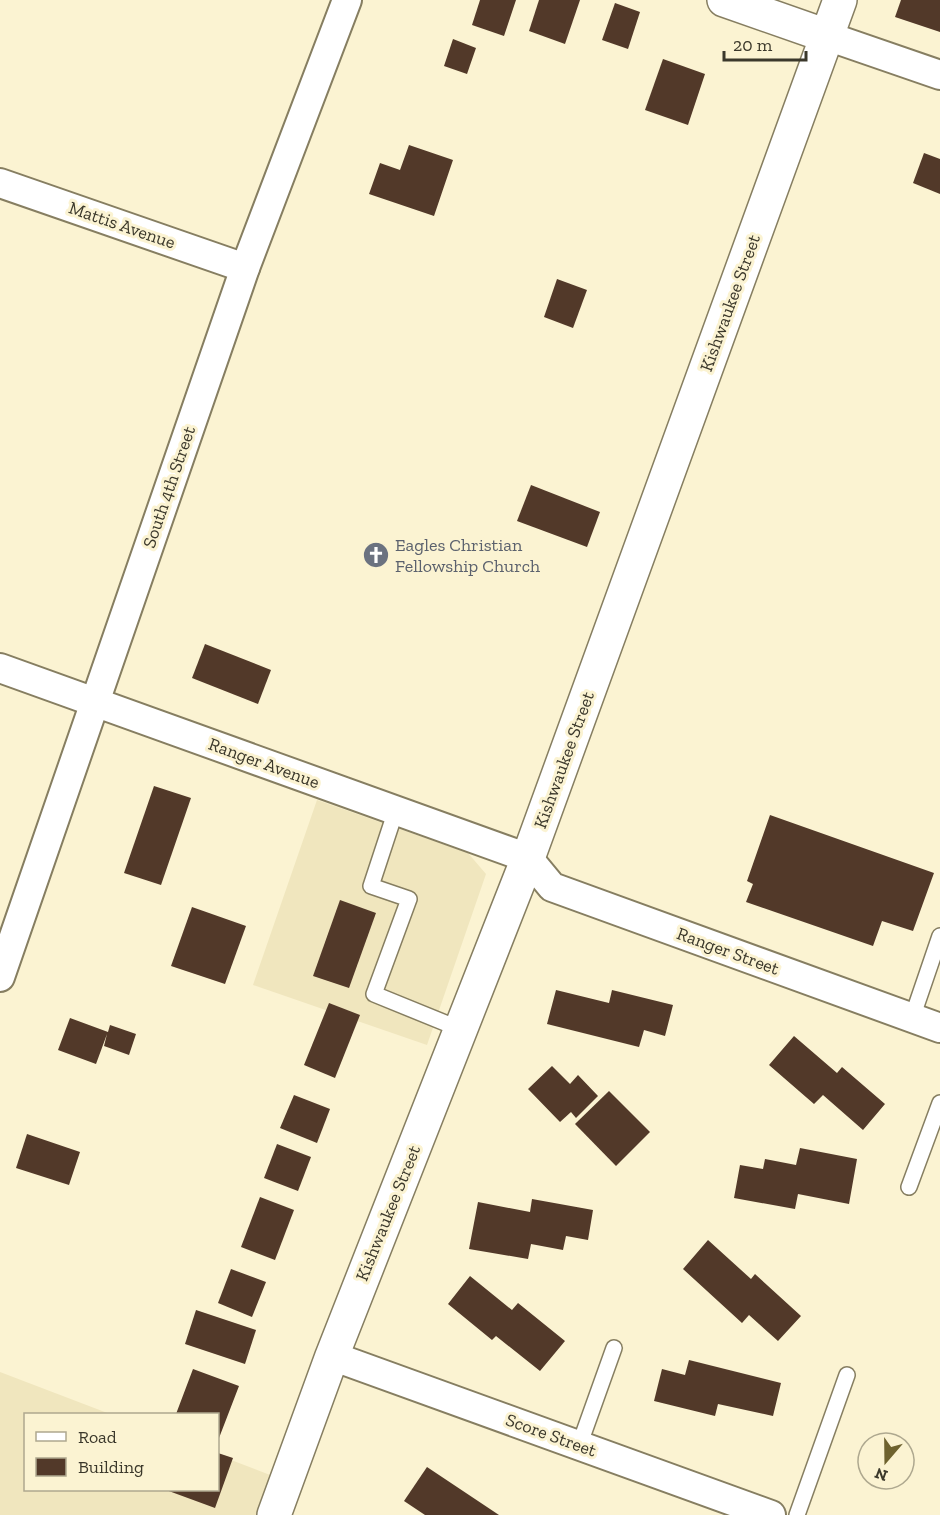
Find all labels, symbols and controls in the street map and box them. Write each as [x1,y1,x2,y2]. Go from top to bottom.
scale bar [724,24,806,62]
text: 20 m [733,34,773,56]
street label: Mattis Avenue [66,196,178,254]
street label: Kishwaukee Street [695,231,765,375]
street label: South 4th Street [138,423,200,551]
place label: Eagles Christian Fellowship Church [395,534,540,577]
church icon: Eagles Christian Fellowship Church [361,540,391,570]
street label: Kishwaukee Street [529,688,599,832]
street label: Ranger Avenue [206,733,322,793]
street label: Ranger Street [674,922,782,980]
street label: Kishwaukee Street [351,1142,425,1284]
street label: Score Street [503,1408,600,1462]
legend [24,1413,219,1491]
text: Road [78,1426,117,1448]
north arrow [856,1431,916,1491]
text: Building [78,1456,144,1478]
text: N [872,1464,890,1486]

